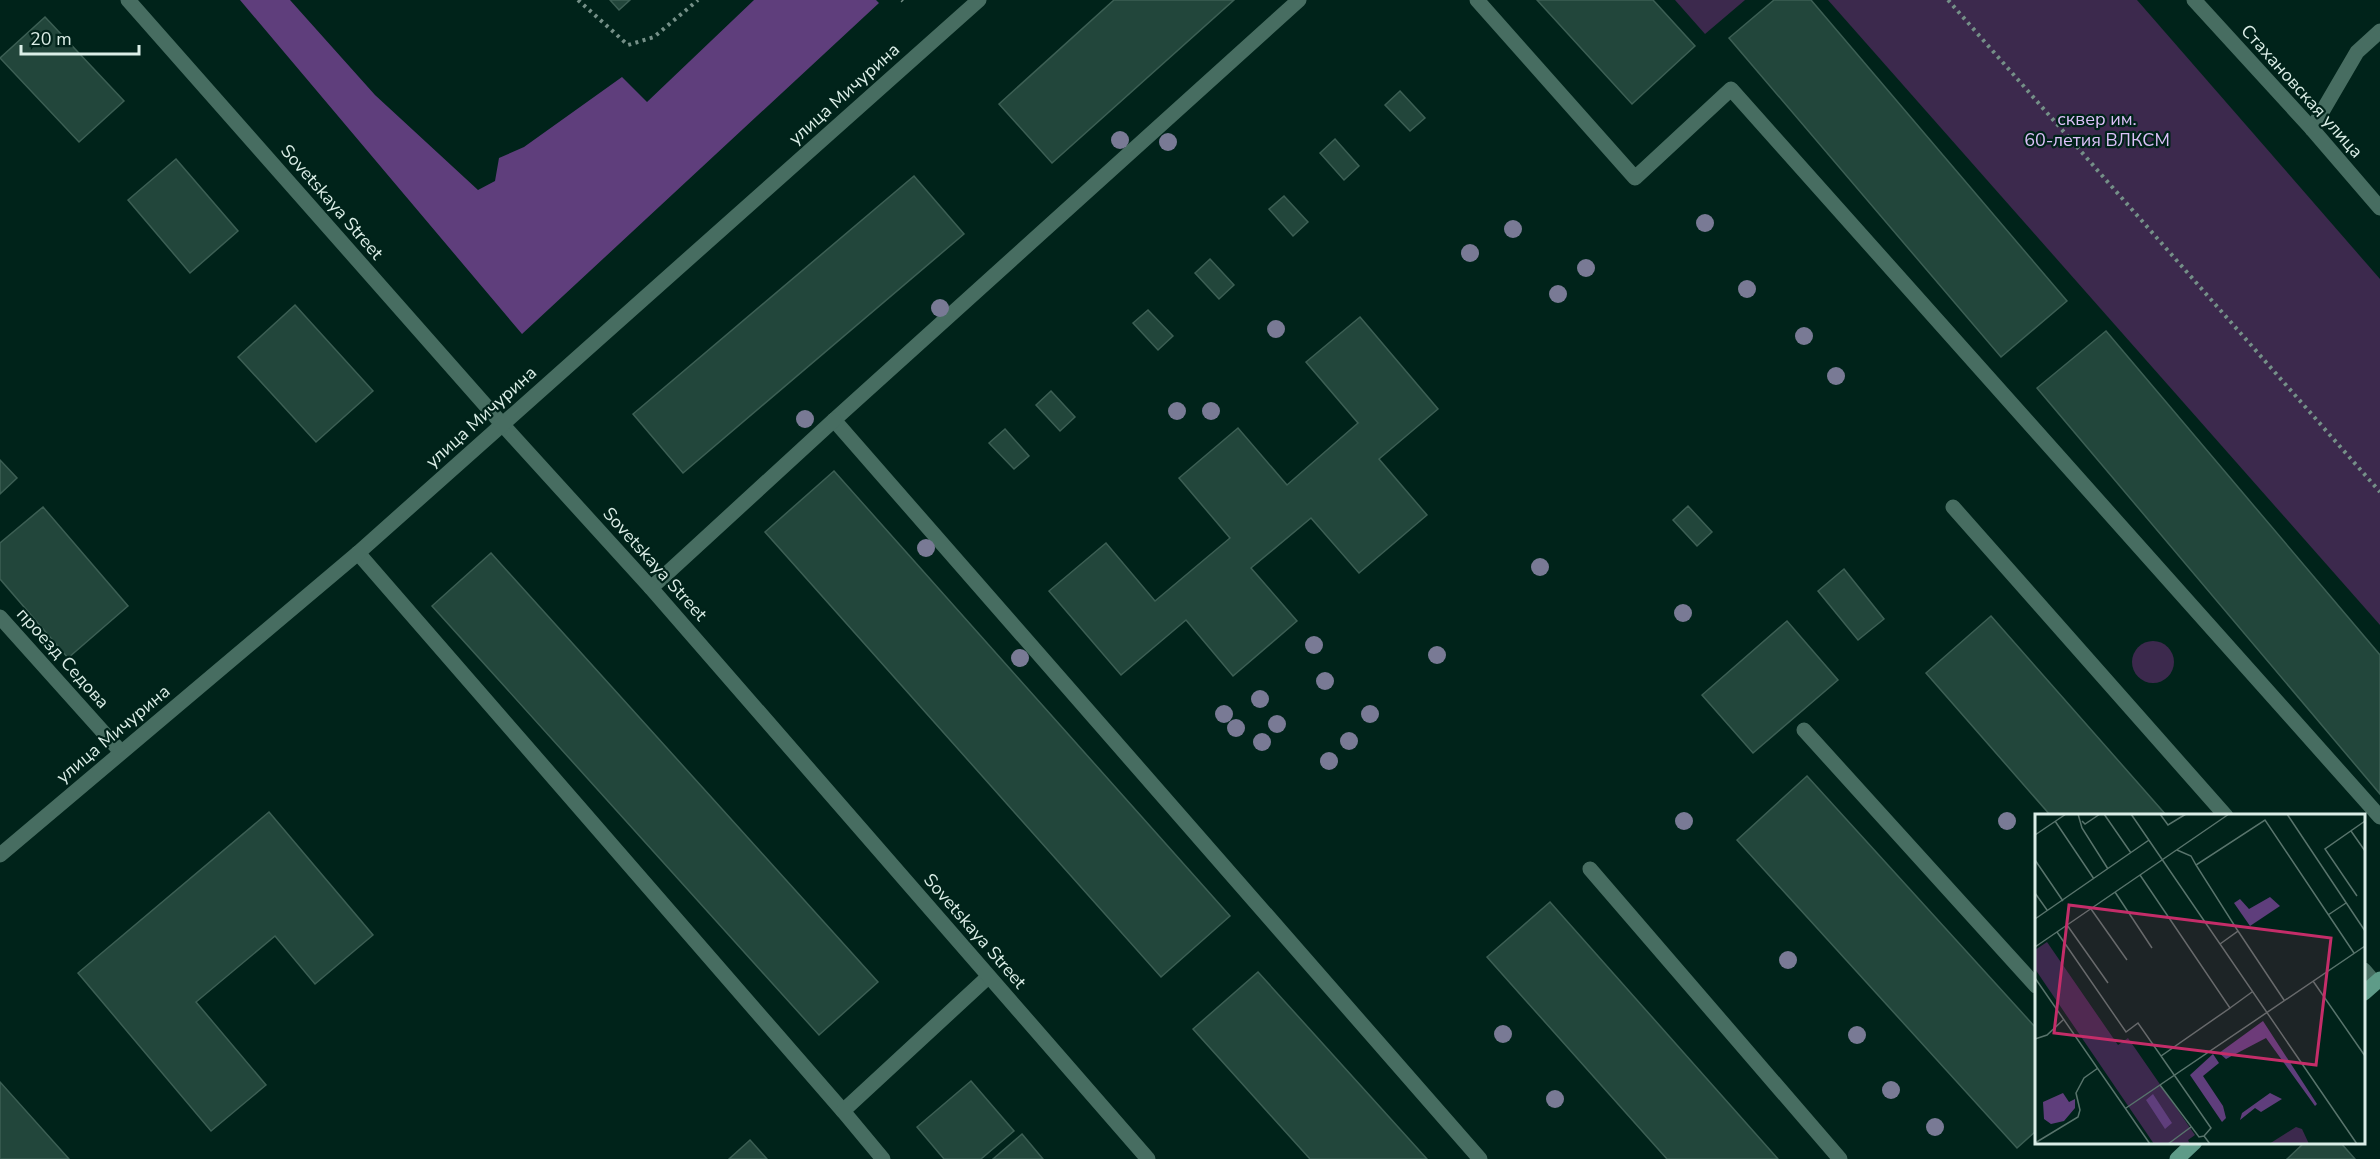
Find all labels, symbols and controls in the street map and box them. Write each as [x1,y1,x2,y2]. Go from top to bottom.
scale bar [21,18,140,56]
street label: Стахановская улица [2236,19,2368,163]
text: 20 m [30,27,72,51]
street label: улица Мичурина [783,38,905,150]
park label: сквер им. 60-летия ВЛКСМ [2024,107,2170,152]
street label: Sovetskaya Street [275,139,389,265]
street label: улица Мичурина [420,361,542,473]
street label: Sovetskaya Street [597,502,713,627]
street label: проезд Седова [11,603,115,713]
street label: улица Мичурина [51,679,175,789]
inset map [2035,814,2365,1144]
street label: Sovetskaya Street [918,868,1032,994]

